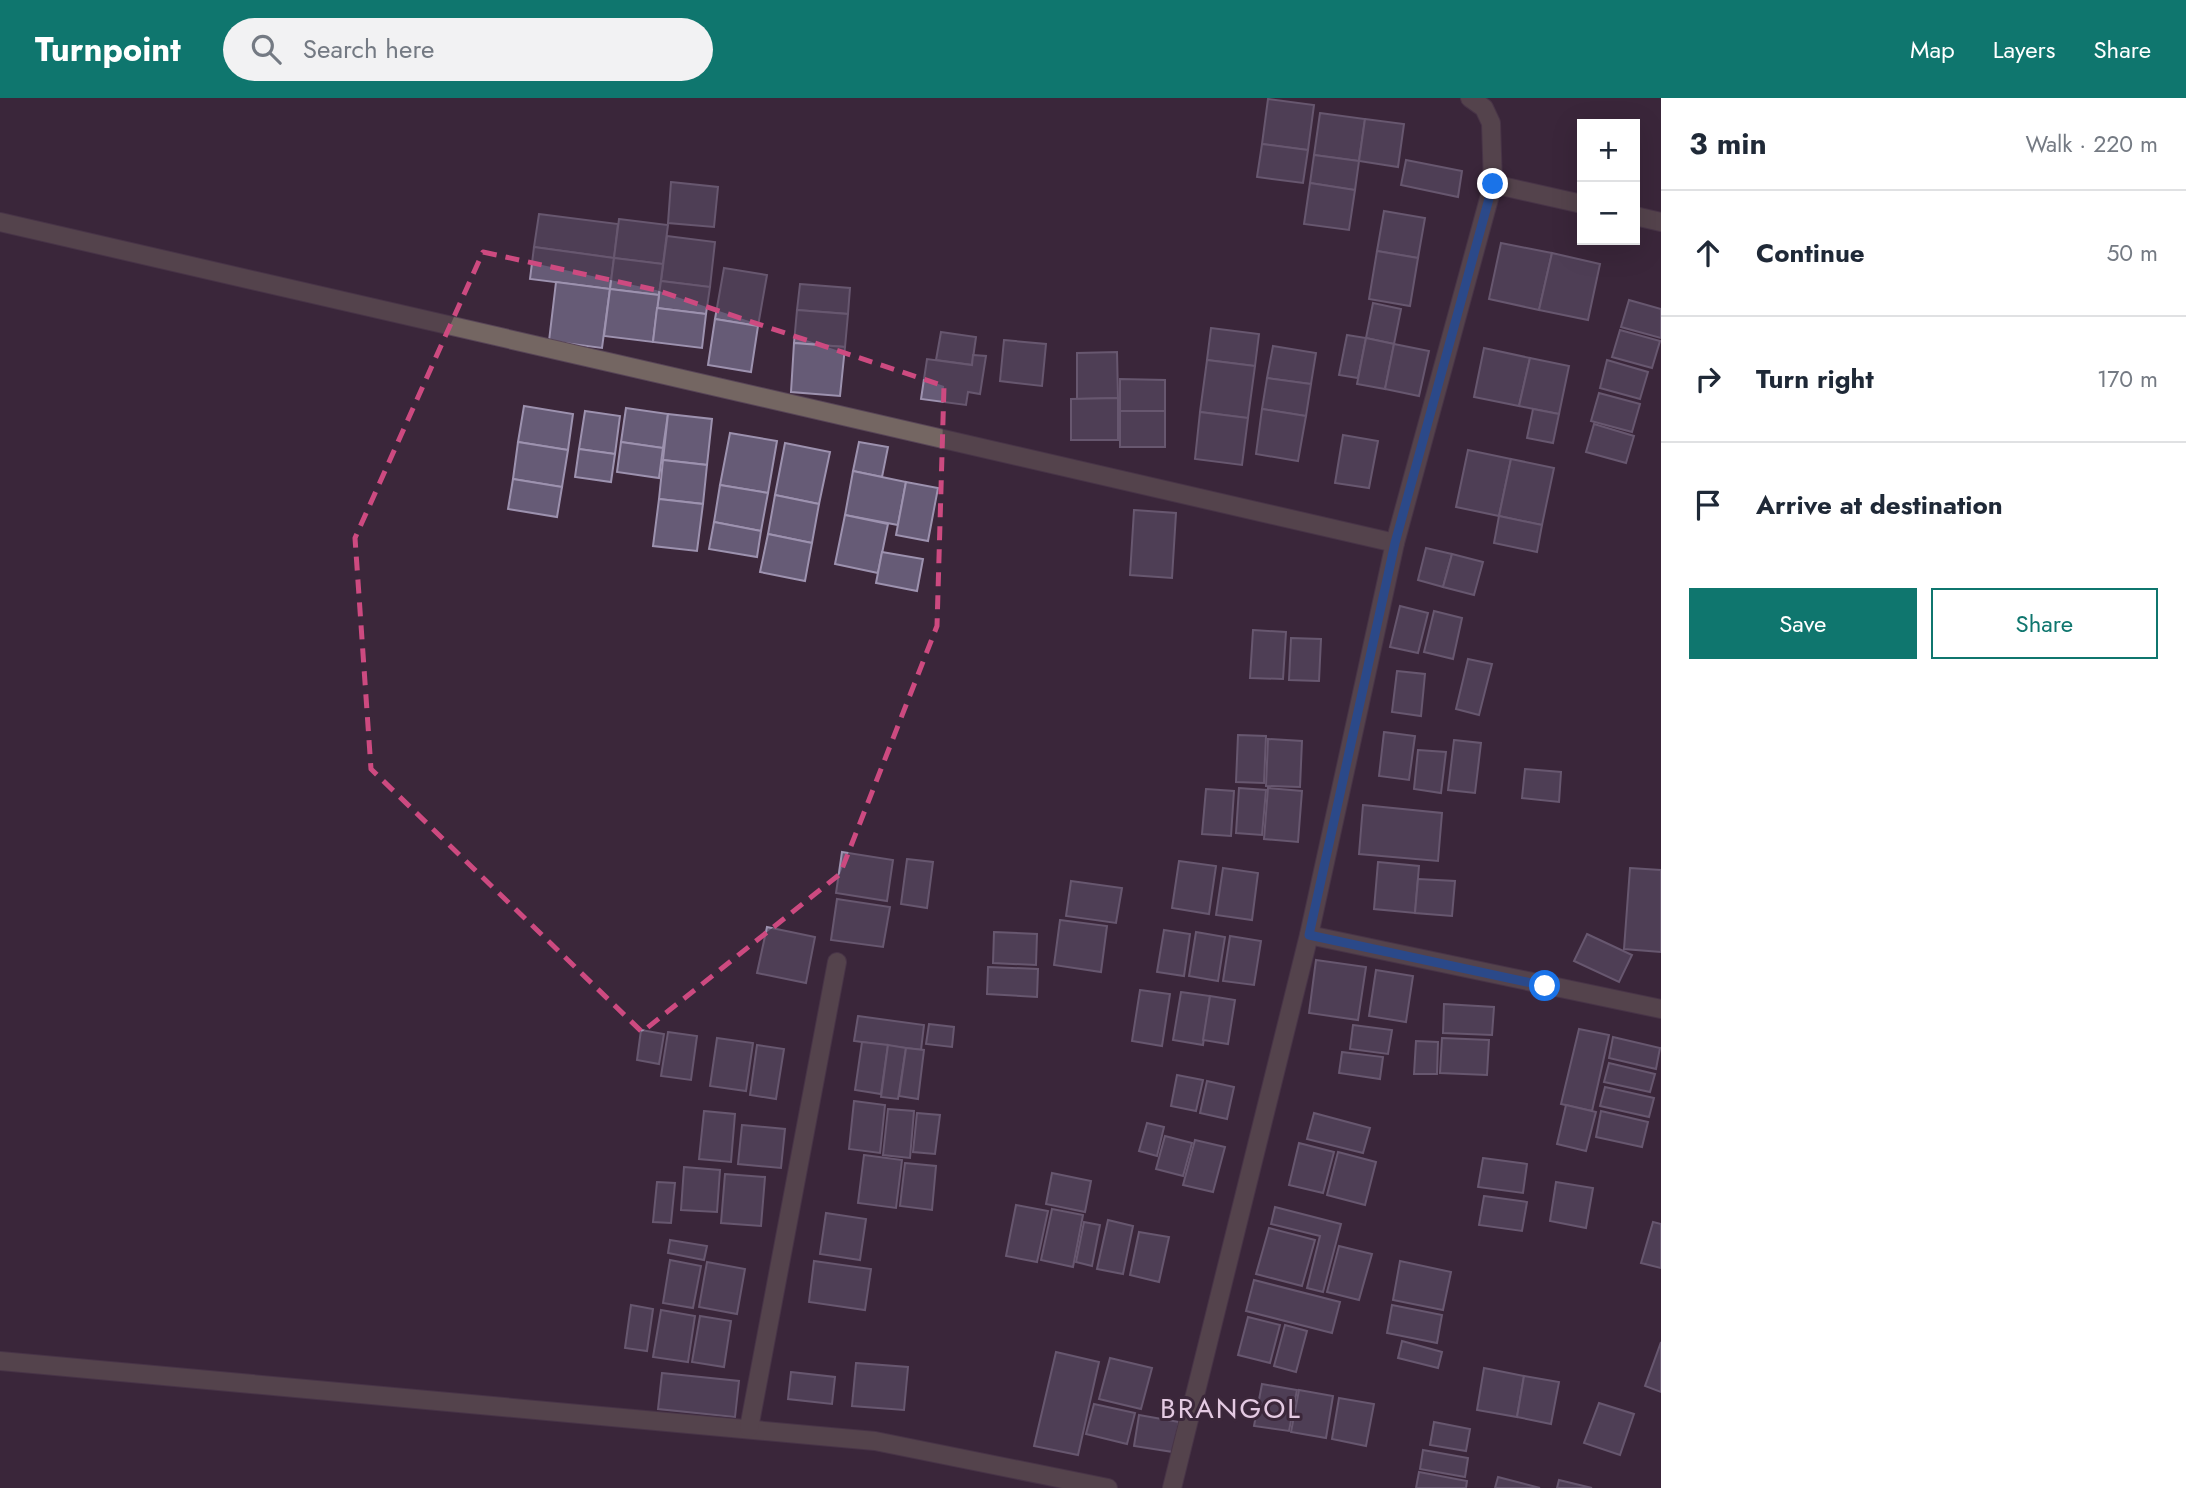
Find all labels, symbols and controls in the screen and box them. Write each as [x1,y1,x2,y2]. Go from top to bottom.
search box [223,18,713,81]
text: Turnpoint [35,26,181,73]
icon: search [247,30,285,68]
text: Search here [303,30,434,68]
text: Map [1910,32,1955,67]
text: Layers [1993,32,2055,67]
text: Share [2093,32,2151,67]
map controls [1577,119,1640,245]
button: + [1577,119,1640,182]
text: 3 min [1689,122,1767,165]
text: Walk · 220 m [2026,127,2158,161]
route end [1477,168,1508,199]
button: − [1577,182,1640,245]
icon: ahead [1689,234,1727,272]
text: Continue [1756,234,1865,272]
text: 50 m [2106,236,2158,270]
icon: right [1689,360,1727,398]
text: Turn right [1756,360,1874,398]
text: 170 m [2097,362,2158,396]
icon: arrive [1689,486,1727,524]
text: Arrive at destination [1756,486,2003,524]
button: Save [1689,588,1917,659]
button: Share [1931,588,2158,659]
route start [1529,970,1560,1001]
district label: BRANGOL [1160,1388,1302,1429]

